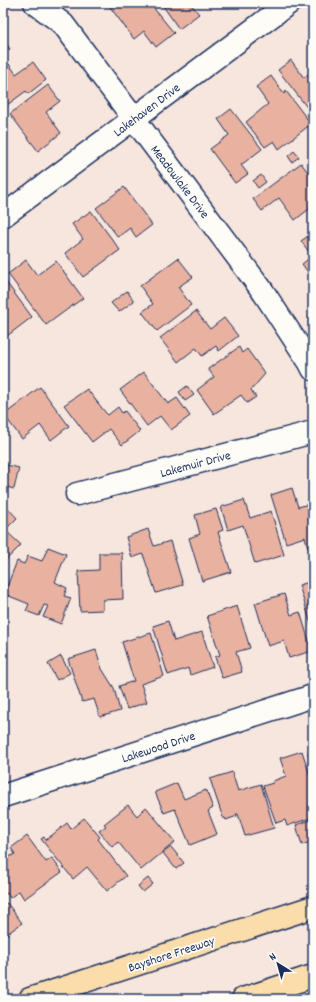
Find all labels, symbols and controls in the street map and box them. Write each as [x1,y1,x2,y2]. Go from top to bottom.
street label: Lakehaven Drive [110,79,185,143]
street label: Meadowlake Drive [145,142,213,224]
street label: Lakemuir Drive [158,447,233,484]
street label: Lakewood Drive [119,727,198,769]
street label: Bayshore Freeway [126,932,218,978]
north arrow [258,944,298,984]
text: N [266,949,281,966]

